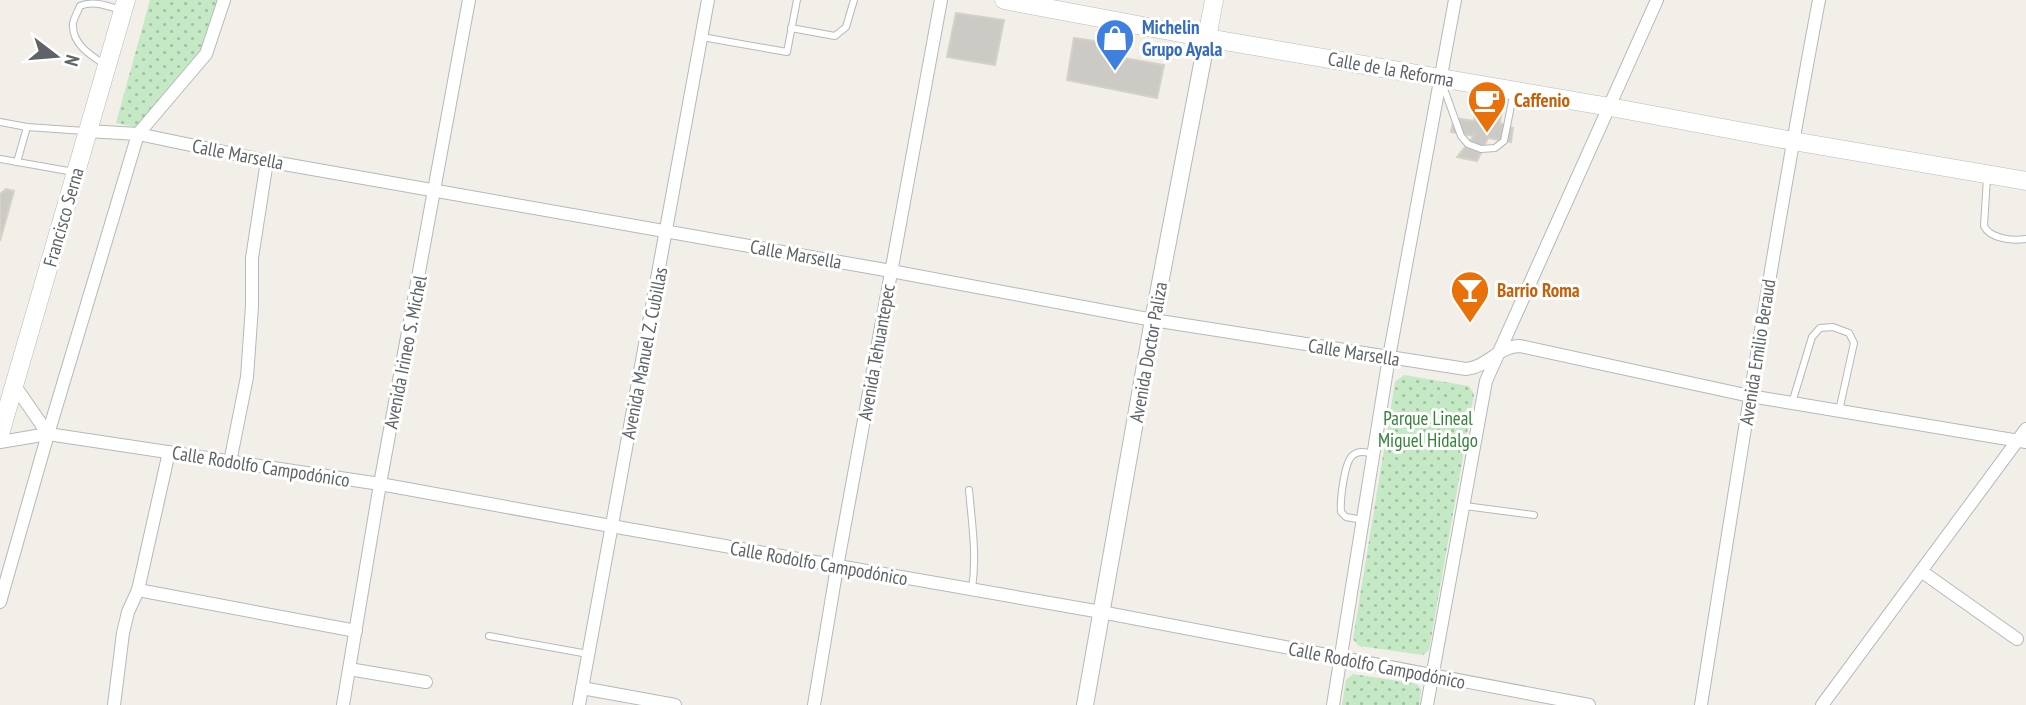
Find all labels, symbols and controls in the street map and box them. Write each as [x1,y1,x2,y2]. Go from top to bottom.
place label: Michelin Grupo Ayala [1142,15,1222,61]
shop icon: Michelin Grupo Ayala [1094,17,1136,72]
north arrow [21,21,91,91]
street label: Calle de la Reforma [1326,46,1456,92]
text: N [59,52,85,69]
cafe icon: Caffenio [1466,79,1508,134]
place label: Caffenio [1514,88,1570,112]
street label: Calle Marsella [190,133,286,175]
street label: Francisco Serna [37,165,89,269]
street label: Calle Marsella [748,234,844,274]
street label: Avenida Manuel Z. Cubillas [616,265,672,441]
bar icon: Barrio Roma [1449,269,1491,324]
street label: Avenida Irineo S. Michel [378,273,432,431]
street label: Avenida Emilio Beraud [1734,277,1780,427]
place label: Barrio Roma [1497,278,1580,302]
street label: Avenida Doctor Paliza [1124,280,1172,424]
street label: Avenida Tehuantepec [852,282,900,422]
street label: Calle Marsella [1306,333,1402,371]
park label: Parque Lineal Miguel Hidalgo [1378,406,1478,452]
street label: Calle Rodolfo Campodónico [170,440,352,492]
street label: Calle Rodolfo Campodónico [728,536,910,590]
street label: Calle Rodolfo Campodónico [1287,636,1467,694]

